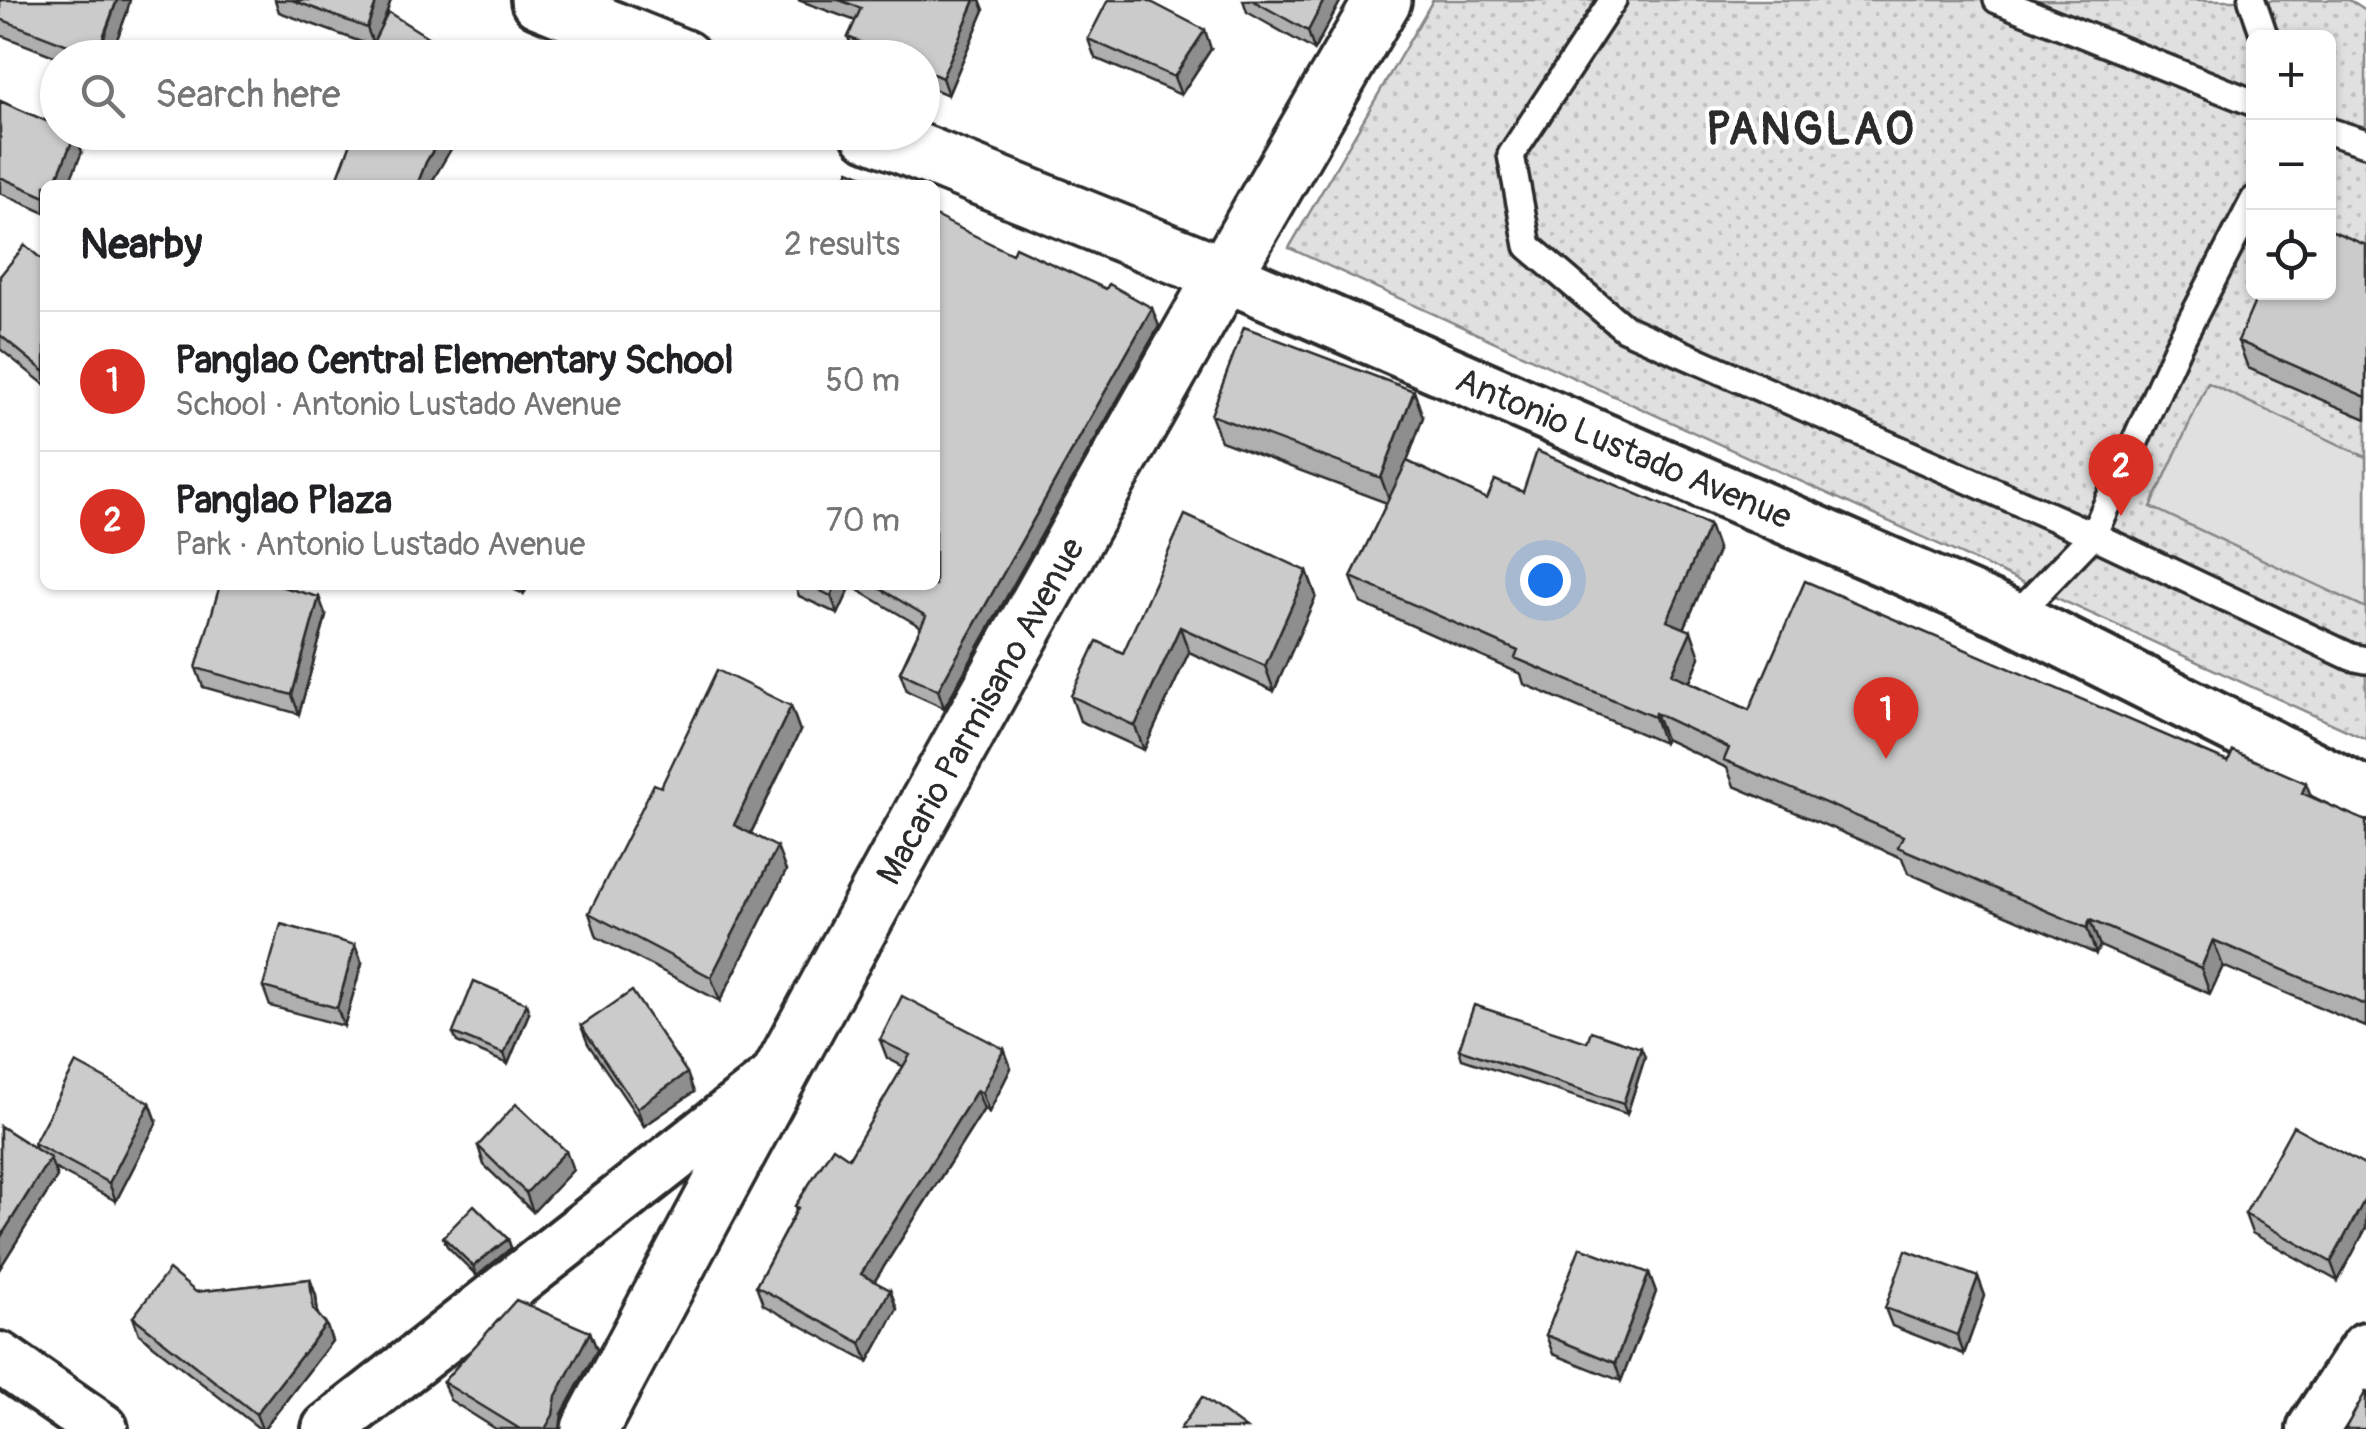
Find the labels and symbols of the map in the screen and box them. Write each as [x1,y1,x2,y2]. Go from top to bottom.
district label: PANGLAO [1706,102,1916,158]
street label: Antonio Lustado Avenue [1449,358,1798,540]
pin: 2 [2088,434,2154,516]
street label: Macario Parmisano Avenue [867,530,1095,893]
your location [1520,555,1571,606]
pin: 1 [1854,676,1918,759]

